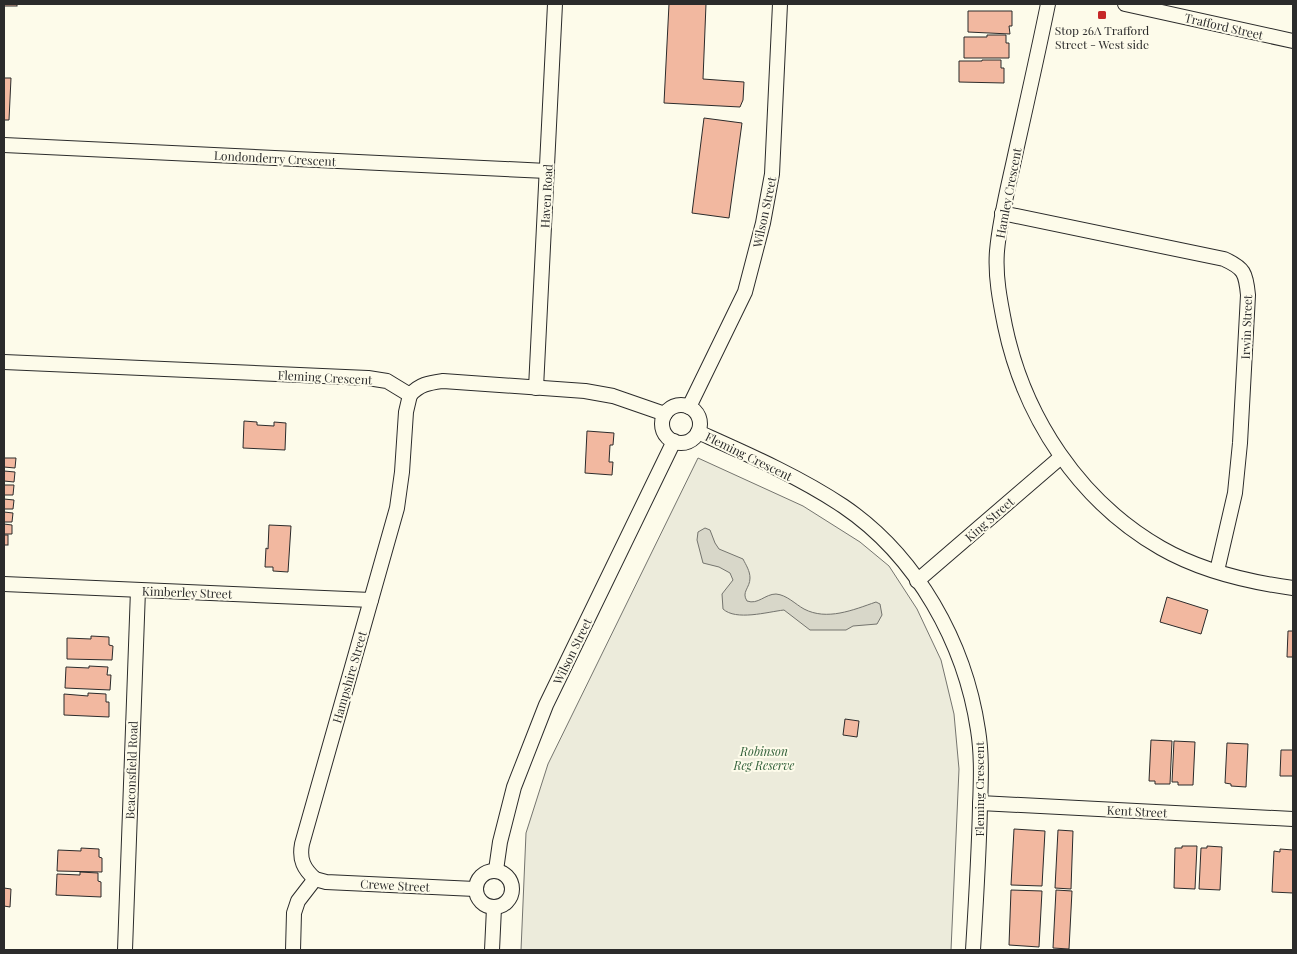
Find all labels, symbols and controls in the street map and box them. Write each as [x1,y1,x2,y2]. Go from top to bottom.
marker: Stop 26A Trafford Street - West side [1096,9,1108,21]
street label: Trafford Street [1183,9,1266,43]
place label: Stop 26A Trafford Street - West side [1055,22,1149,52]
street label: Hamley Crescent [991,146,1025,240]
street label: Londonderry Crescent [214,147,337,169]
street label: Haven Road [536,163,556,228]
street label: Wilson Street [748,174,779,250]
street label: Irwin Street [1237,294,1255,360]
street label: Fleming Crescent [277,367,373,388]
street label: Fleming Crescent [703,428,796,484]
street label: King Street [961,493,1017,545]
street label: Kimberley Street [142,582,233,602]
street label: Wilson Street [549,615,595,688]
street label: Hampshire Street [328,628,370,725]
street label: Beaconsfield Road [121,720,141,820]
street label: Fleming Crescent [971,741,987,836]
park label: Robinson Reg Reserve [732,743,795,773]
street label: Kent Street [1106,801,1168,821]
street label: Crewe Street [360,875,431,895]

